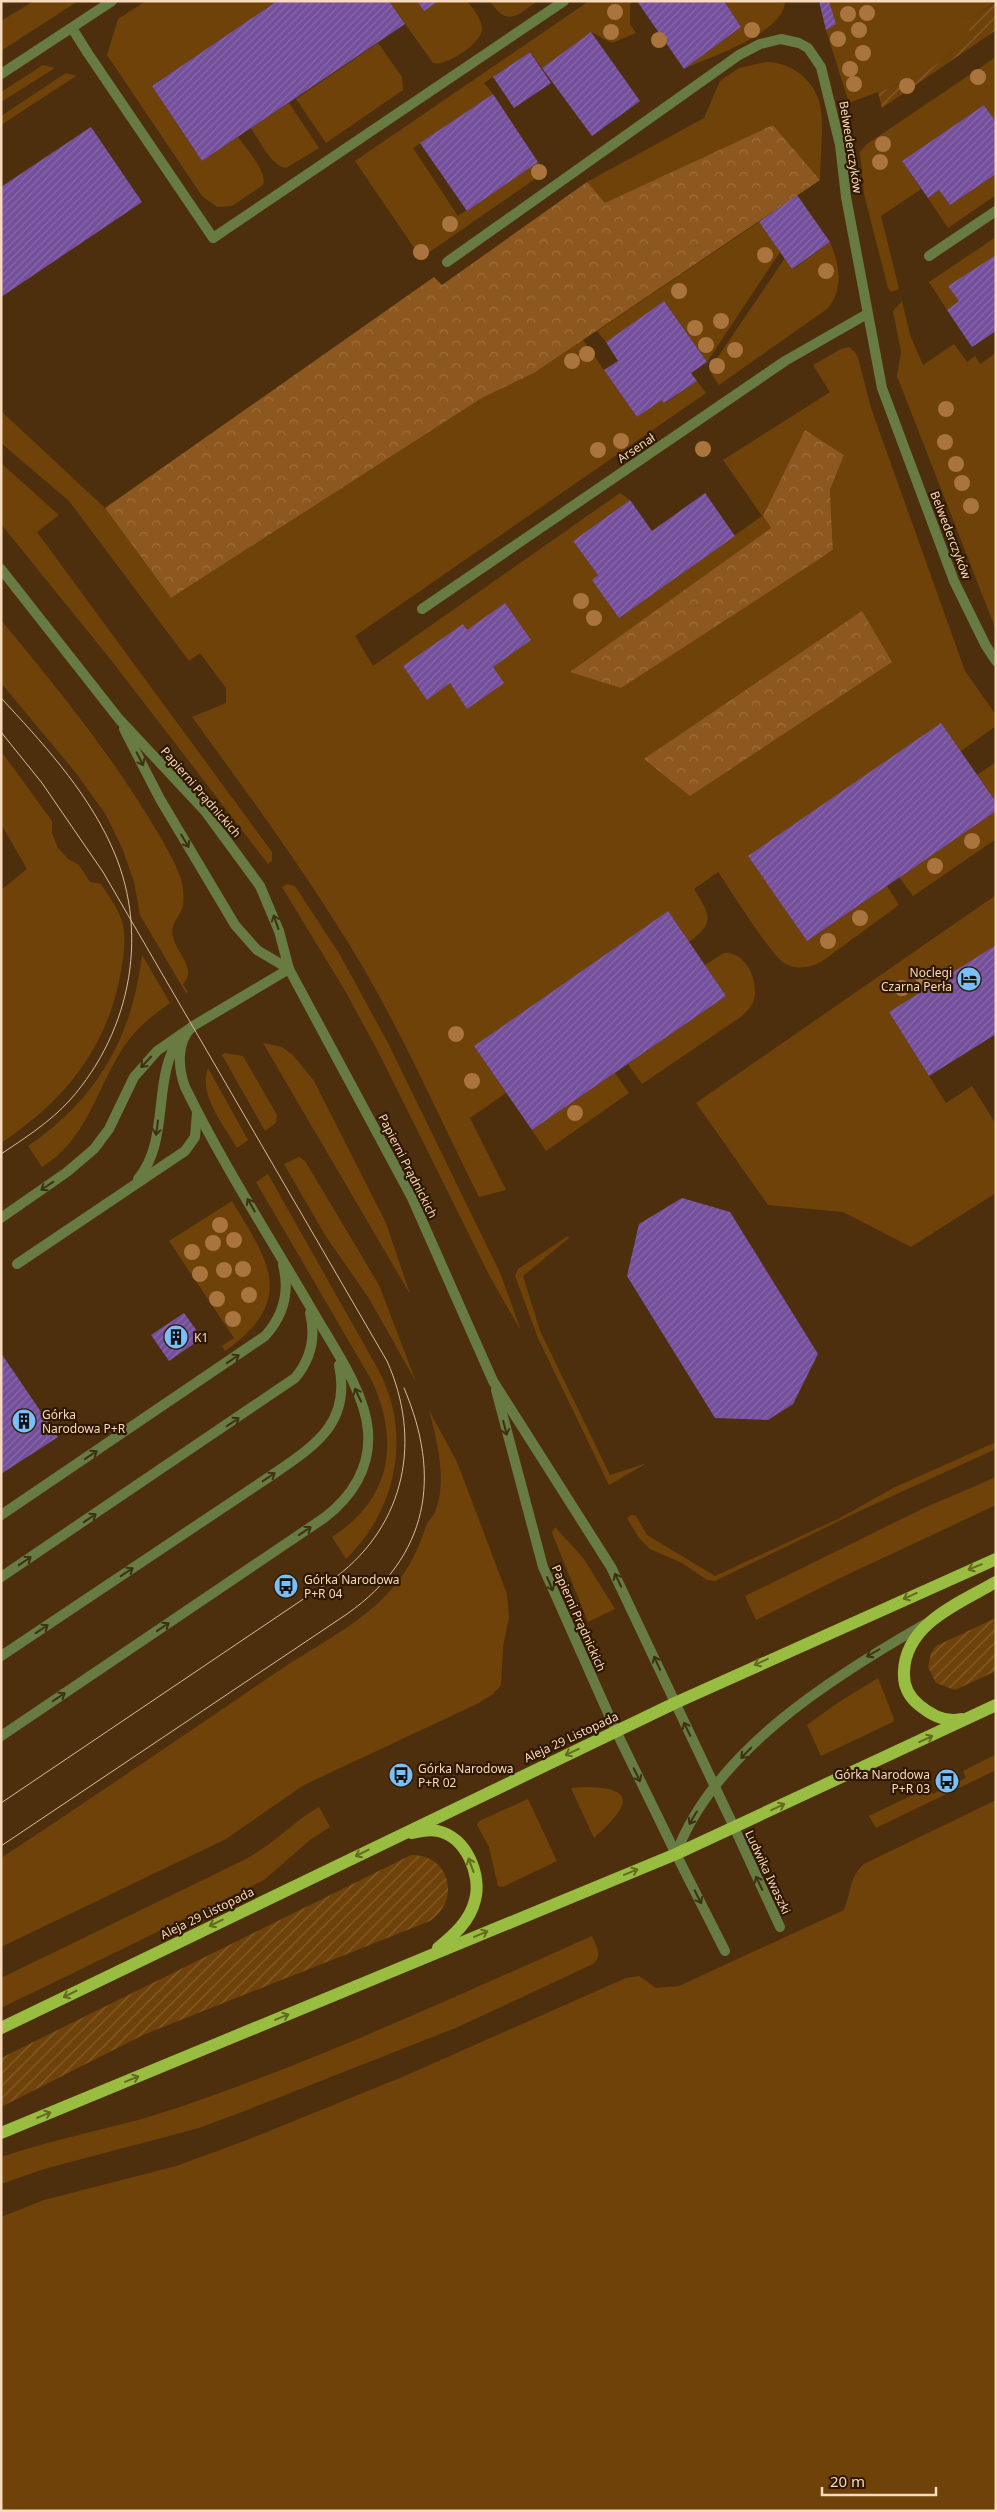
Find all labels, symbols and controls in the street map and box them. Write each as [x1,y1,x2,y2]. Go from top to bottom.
street label: Belwederczyków [835,100,867,195]
street label: Arsenał [614,429,659,467]
street label: Belwederczyków [926,488,976,582]
street label: Papierni Prądnickich [157,743,245,841]
one-way arrow [136,751,145,766]
one-way arrow [180,834,190,848]
one-way arrow [271,915,280,930]
place label: Noclegi Czarna Perła [881,964,952,995]
hotel icon: Noclegi Czarna Perła [956,966,982,992]
one-way arrow [140,1056,152,1068]
street label: Papierni Prądnickich [374,1111,442,1221]
one-way arrow [152,1120,162,1136]
one-way arrow [40,1181,54,1191]
one-way arrow [246,1199,256,1213]
building icon: K1 [163,1324,189,1350]
place label: K1 [194,1329,208,1346]
one-way arrow [226,1354,240,1365]
one-way arrow [353,1388,363,1403]
place label: Górka Narodowa P+R [42,1406,126,1437]
building icon: Górka Narodowa P+R [11,1408,37,1434]
one-way arrow [225,1417,239,1427]
one-way arrow [501,1419,511,1435]
one-way arrow [83,1450,97,1460]
one-way arrow [262,1472,276,1482]
one-way arrow [83,1513,97,1523]
one-way arrow [298,1526,312,1536]
one-way arrow [18,1556,32,1566]
street label: Papierni Prądnickich [548,1562,610,1674]
one-way arrow [968,1563,983,1573]
one-way arrow [120,1567,134,1577]
place label: Górka Narodowa P+R 04 [304,1571,400,1602]
bus stop icon: Górka Narodowa P+R 04 [273,1573,299,1599]
one-way arrow [613,1573,622,1588]
one-way arrow [545,1576,555,1591]
one-way arrow [903,1591,918,1601]
one-way arrow [156,1622,170,1632]
one-way arrow [34,1624,48,1634]
one-way arrow [866,1649,881,1659]
one-way arrow [652,1656,661,1671]
one-way arrow [754,1658,769,1668]
one-way arrow [52,1692,66,1702]
street label: Aleja 29 Listopada [521,1708,621,1766]
one-way arrow [682,1721,692,1736]
one-way arrow [918,1733,933,1743]
one-way arrow [565,1747,580,1757]
one-way arrow [740,1747,752,1759]
place label: Górka Narodowa P+R 02 [418,1760,514,1791]
bus stop icon: Górka Narodowa P+R 02 [388,1762,414,1788]
place label: Górka Narodowa P+R 03 [834,1766,930,1797]
one-way arrow [632,1767,642,1782]
bus stop icon: Górka Narodowa P+R 03 [934,1768,960,1794]
one-way arrow [770,1801,785,1811]
one-way arrow [687,1811,697,1825]
street label: Ludwika Iwaszki [741,1827,795,1917]
one-way arrow [355,1848,370,1858]
one-way arrow [466,1857,475,1873]
one-way arrow [623,1867,638,1876]
one-way arrow [754,1875,764,1890]
street label: Aleja 29 Listopada [157,1883,257,1943]
one-way arrow [694,1889,703,1904]
one-way arrow [209,1919,224,1929]
one-way arrow [473,1929,488,1939]
one-way arrow [63,1990,78,2000]
one-way arrow [274,2011,289,2021]
one-way arrow [124,2074,139,2083]
one-way arrow [36,2110,51,2120]
scale bar [822,2464,936,2496]
text: 20 m [830,2471,865,2491]

